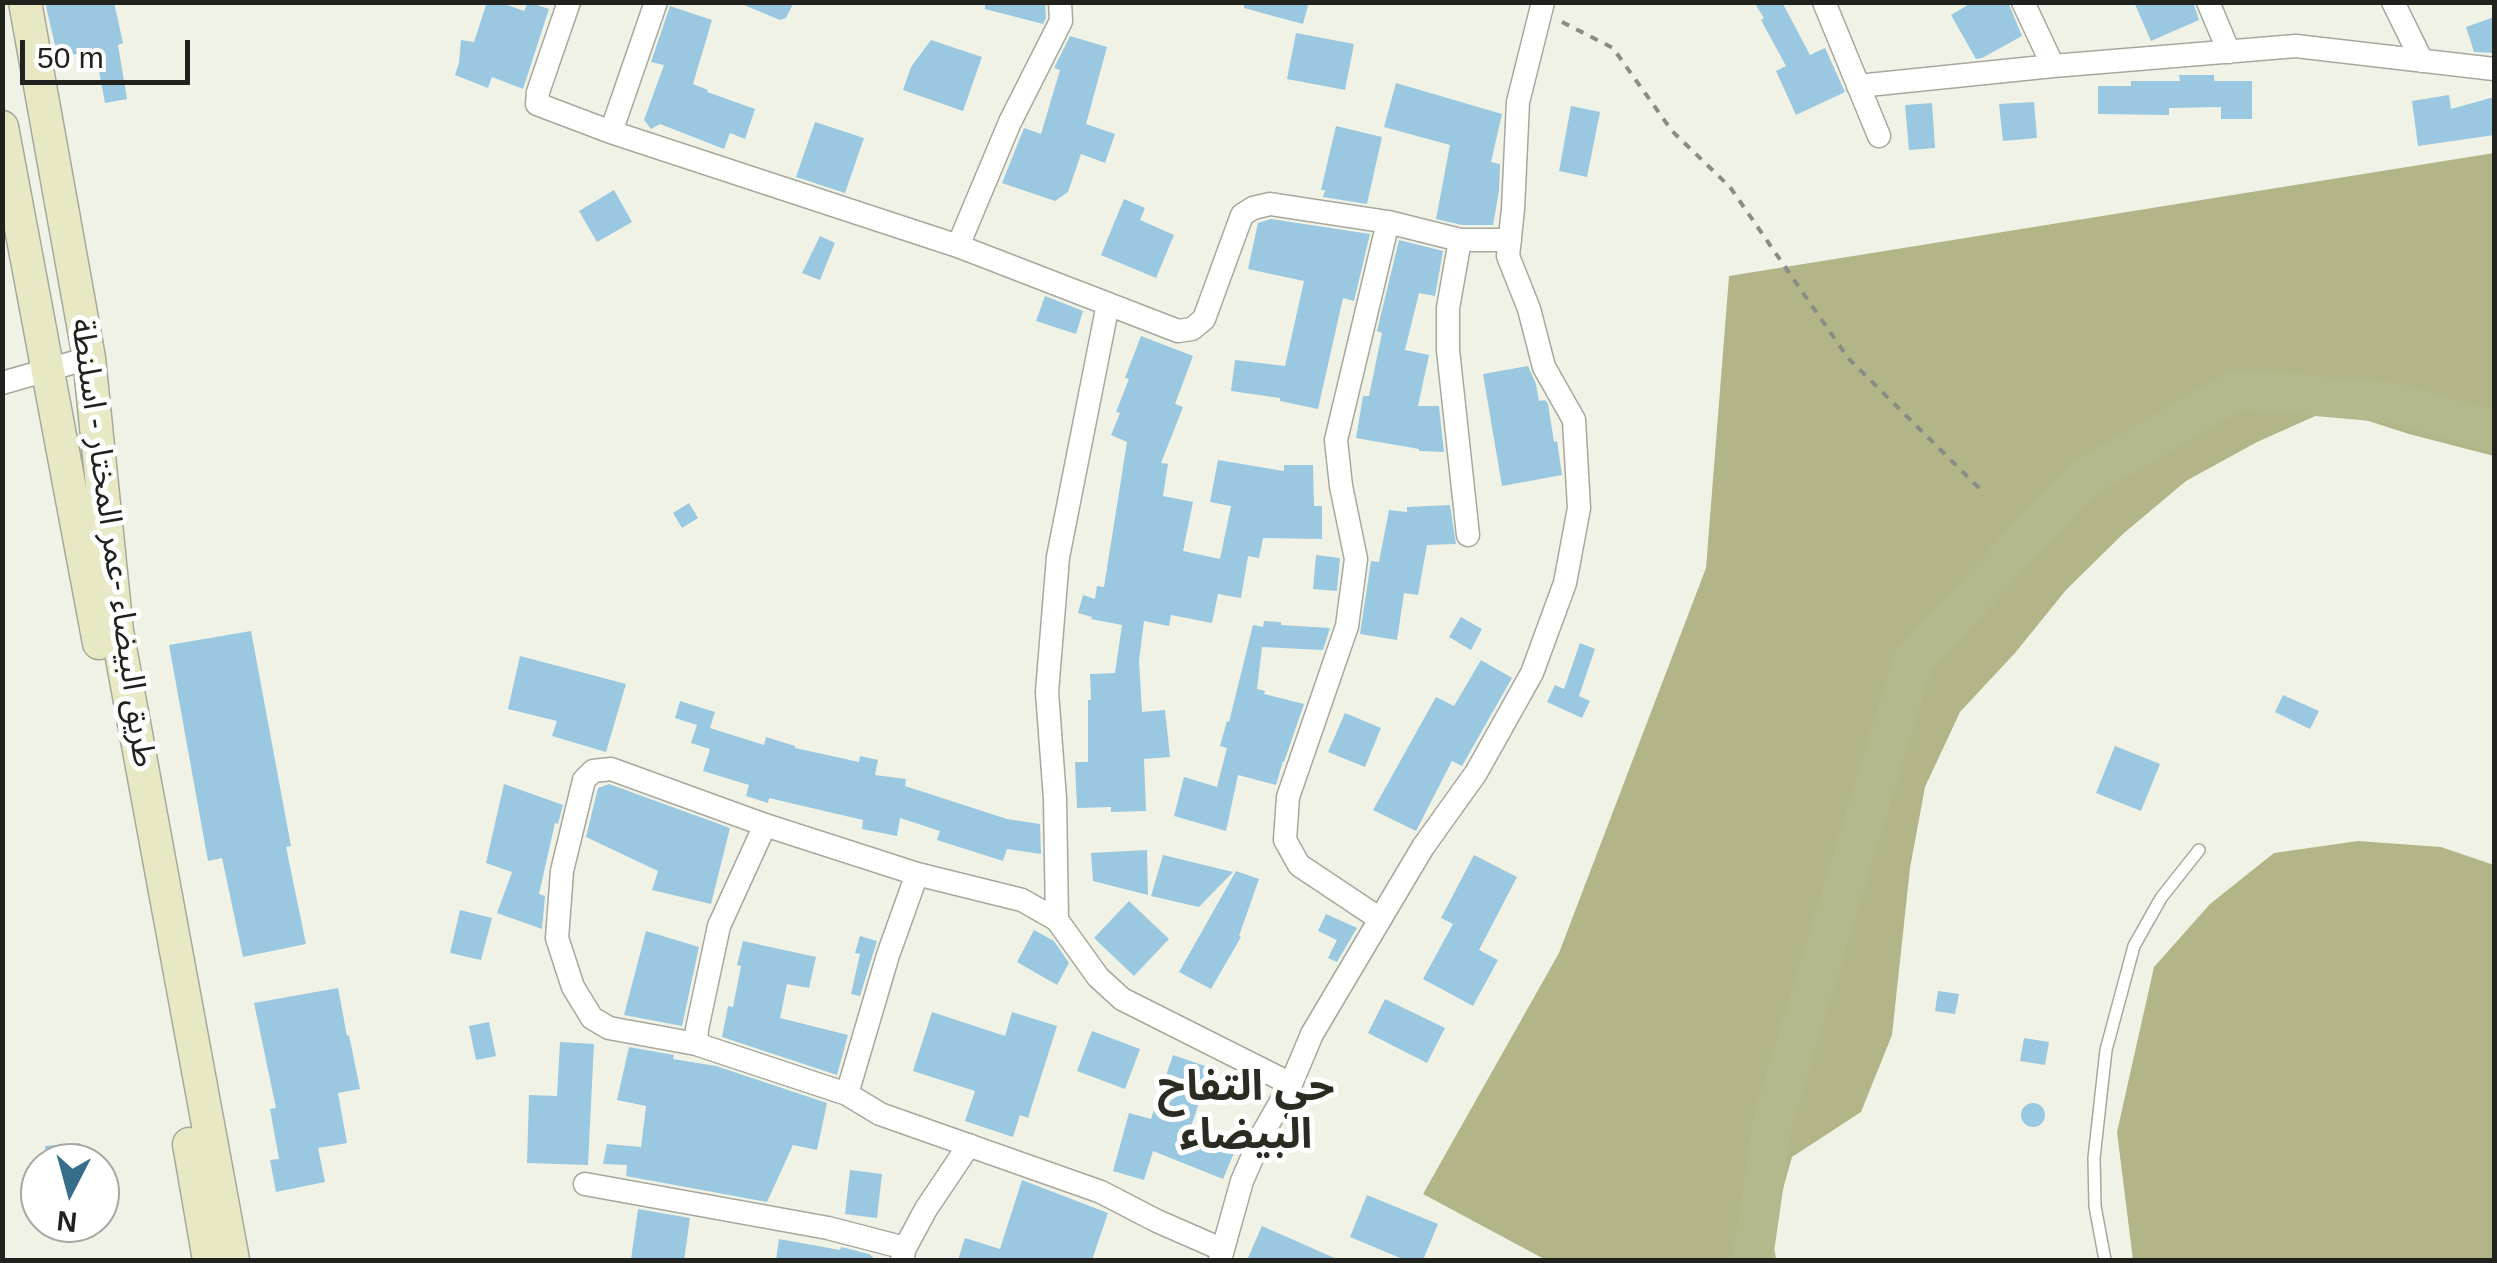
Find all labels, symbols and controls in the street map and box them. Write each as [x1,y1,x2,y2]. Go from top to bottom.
scale bar [25,20,195,82]
text: 50 m [37,41,104,74]
street label: طريق البيضاء -عمر المختار - اسلنطة [61,316,163,770]
district label: حي التفاح البيضاء [1157,1063,1335,1162]
north arrow [20,1143,120,1243]
text: N [55,1205,79,1238]

